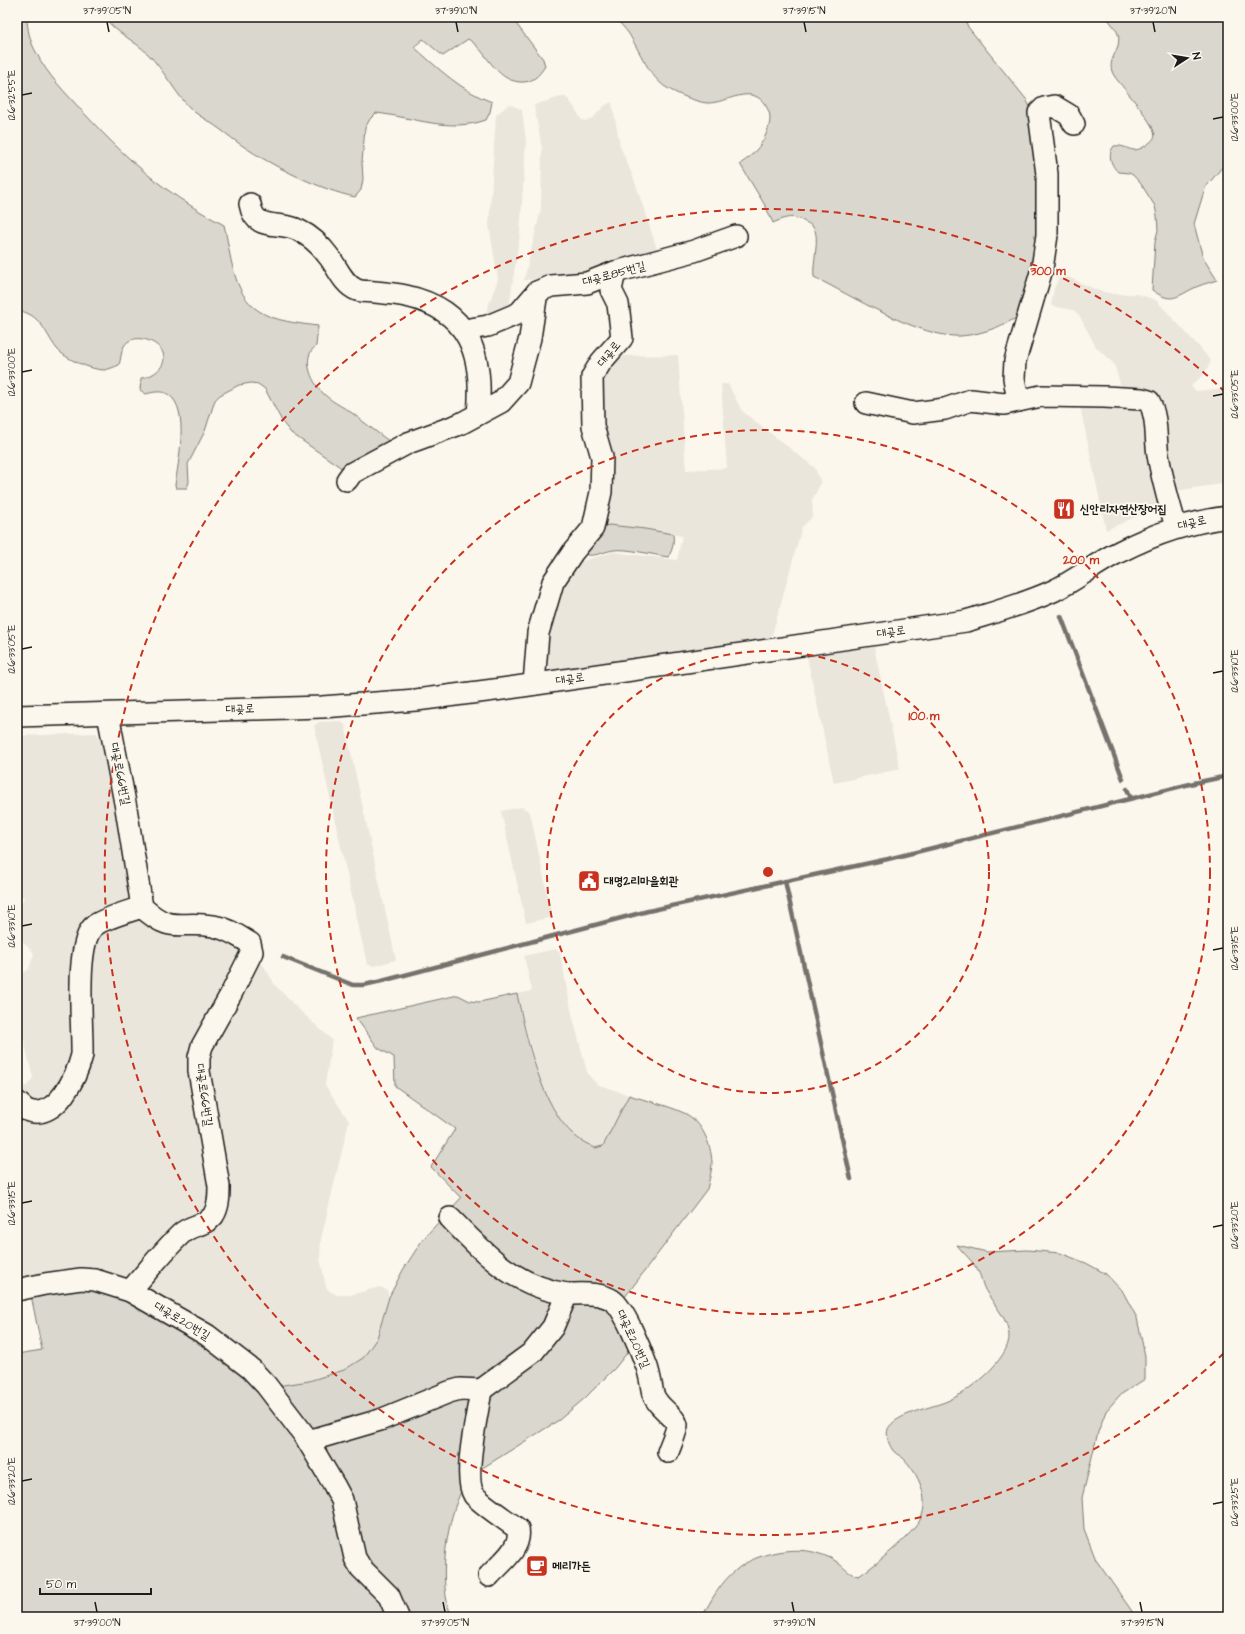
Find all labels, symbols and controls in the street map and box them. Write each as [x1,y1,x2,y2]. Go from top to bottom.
text: 37°39'05"N [83,4,131,18]
text: 37°39'10"N [435,4,477,18]
text: 37°39'15"N [783,4,825,18]
text: 37°39'20"N [1130,4,1176,18]
north arrow [1167,38,1207,78]
text: N [1188,51,1204,61]
text: 126°32'55"E [5,70,19,120]
text: 126°33'00"E [1228,93,1242,141]
street label: 대곶로85번길 [581,257,648,291]
text: 300 m [1029,263,1066,280]
street label: 대곶로 [593,337,625,371]
text: 126°33'00"E [5,348,19,396]
text: 126°33'05"E [1228,369,1242,418]
restaurant icon: 신안리자연산장어집 [1051,496,1077,522]
place label: 신안리자연산장어집 [1080,501,1167,518]
street label: 대곶로 [1176,511,1208,535]
text: 200 m [1062,552,1100,569]
street label: 대곶로 [875,622,907,642]
text: 126°33'05"E [5,624,19,673]
text: 126°33'10"E [1228,649,1242,693]
street label: 대곶로 [554,669,586,689]
street label: 대곶로 [225,700,255,718]
text: 100 m [909,708,940,725]
street label: 대곶로66번길 [106,741,134,807]
centre of rings [761,865,775,879]
public building icon: 대명2리마을회관 [576,868,602,894]
place label: 대명2리마을회관 [603,873,679,890]
text: 126°33'10"E [5,904,19,948]
text: 126°33'15"E [1228,926,1242,970]
street label: 대곶로66번길 [191,1062,217,1128]
text: 126°33'15"E [5,1181,19,1225]
text: 126°33'20"E [1228,1201,1242,1249]
street label: 대곶로20번길 [151,1298,214,1345]
street label: 대곶로20번길 [612,1307,654,1371]
text: 126°33'20"E [5,1457,19,1505]
text: 126°33'25"E [1228,1478,1242,1526]
cafe icon: 메리가든 [524,1553,550,1579]
place label: 메리가든 [552,1558,591,1575]
scale bar [40,1570,151,1596]
text: 50 m [46,1576,77,1593]
text: 37°39'00"N [73,1616,121,1630]
text: 37°39'05"N [421,1616,469,1630]
text: 37°39'10"N [773,1616,815,1630]
text: 37°39'15"N [1121,1616,1163,1630]

